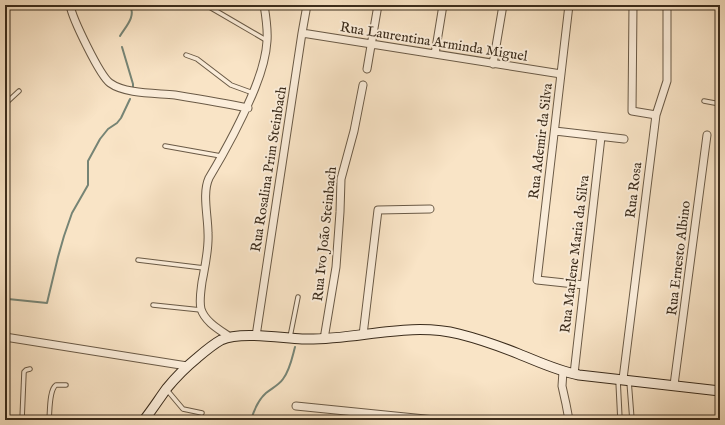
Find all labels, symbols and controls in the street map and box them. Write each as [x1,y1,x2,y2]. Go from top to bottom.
street label: Rua Laurentina Arminda Miguel [339,18,529,66]
street label: Rua Ademir da Silva [525,81,557,200]
street label: Rua Rosalina Prim Steinbach [247,84,291,253]
street label: Rua Rosa [622,160,646,219]
street label: Rua Ivo João Steinbach [309,165,341,302]
street label: Rua Marlene Maria da Silva [556,173,594,334]
street label: Rua Ernesto Albino [663,199,695,317]

